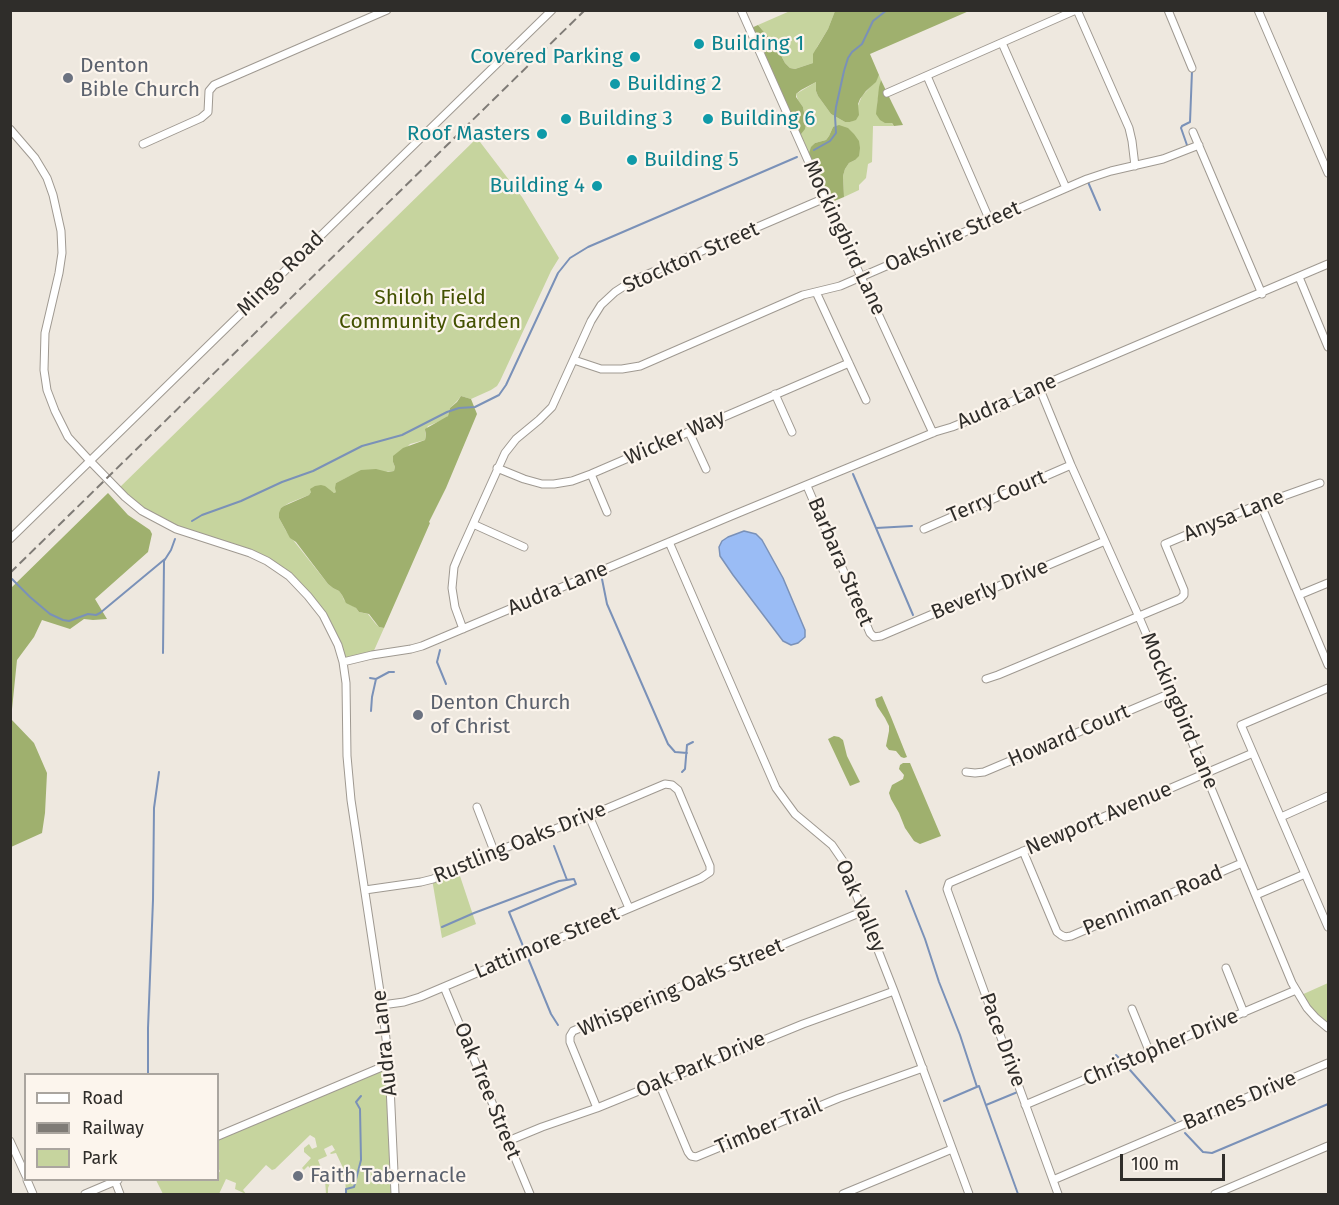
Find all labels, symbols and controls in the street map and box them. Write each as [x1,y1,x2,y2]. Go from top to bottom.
place label: Building 1 [711,31,804,57]
marker: Building 1 [692,37,706,51]
place label: Covered Parking [470,44,623,70]
marker: Covered Parking [628,50,642,64]
place label: Denton Bible Church [80,53,200,103]
marker: Denton Bible Church [61,71,75,85]
place label: Building 2 [627,71,722,97]
marker: Building 2 [608,77,622,91]
place label: Building 3 [578,106,673,132]
place label: Building 6 [720,106,815,132]
marker: Building 3 [559,112,573,126]
marker: Building 6 [701,112,715,126]
place label: Roof Masters [407,121,530,147]
marker: Roof Masters [535,127,549,141]
place label: Building 5 [644,147,739,173]
marker: Building 5 [625,153,639,167]
street label: Mockingbird Lane [797,157,891,319]
place label: Building 4 [490,173,585,199]
marker: Building 4 [590,179,604,193]
street label: Oakshire Street [881,196,1025,278]
street label: Stockton Street [619,217,763,299]
street label: Mingo Road [232,226,330,322]
park label: Shiloh Field Community Garden [339,285,521,335]
street label: Audra Lane [953,369,1061,435]
street label: Wicker Way [621,405,729,471]
street label: Terry Court [944,465,1050,529]
street label: Anysa Lane [1180,484,1288,548]
street label: Barbara Street [802,494,878,630]
street label: Beverly Drive [928,554,1052,626]
street label: Audra Lane [504,557,612,621]
street label: Mockingbird Lane [1135,629,1223,793]
place label: Denton Church of Christ [430,690,571,740]
street label: Howard Court [1004,699,1134,773]
marker: Denton Church of Christ [411,708,425,722]
street label: Newport Avenue [1022,777,1176,861]
street label: Rustling Oaks Drive [430,797,610,889]
street label: Oak Valley [829,856,891,956]
street label: Penniman Road [1079,860,1227,942]
street label: Lattimore Street [471,901,623,985]
street label: Whispering Oaks Street [574,933,788,1043]
street label: Audra Lane [367,989,403,1097]
street label: Pace Drive [973,989,1031,1091]
street label: Christopher Drive [1080,1004,1242,1092]
street label: Oak Tree Street [448,1019,526,1163]
street label: Oak Park Drive [632,1026,770,1104]
street label: Barnes Drive [1180,1066,1300,1136]
legend [24,1073,219,1181]
text: Road [82,1087,124,1109]
street label: Timber Trail [712,1093,826,1161]
text: Railway [82,1117,144,1139]
scale bar [1123,1142,1228,1180]
text: Park [82,1147,117,1169]
text: 100 m [1131,1153,1179,1175]
place label: Faith Tabernacle [310,1163,466,1189]
marker: Faith Tabernacle [291,1169,305,1183]

